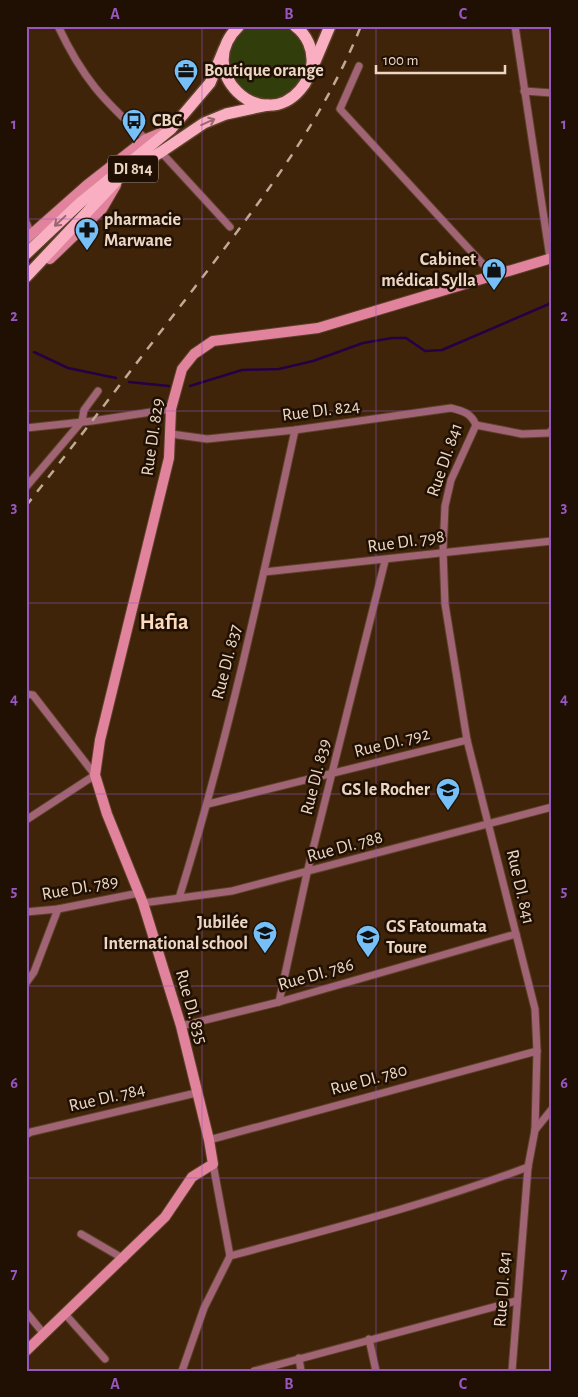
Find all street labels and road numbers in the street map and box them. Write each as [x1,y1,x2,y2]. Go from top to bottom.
road number: DI 814 [108,156,158,182]
street label: Rue DI. 829 [139,397,167,477]
street label: Rue DI. 824 [281,397,361,425]
street label: Rue DI. 841 [424,421,466,499]
street label: Rue DI. 798 [366,528,446,556]
street label: Rue DI. 837 [209,623,245,701]
street label: Rue DI. 792 [352,725,432,761]
street label: Rue DI. 839 [298,737,334,817]
street label: Rue DI. 788 [305,828,385,866]
street label: Rue DI. 841 [503,848,537,926]
street label: Rue DI. 789 [40,872,120,904]
street label: Rue DI. 786 [276,956,356,994]
street label: Rue DI. 835 [172,968,210,1046]
street label: Rue DI. 780 [329,1061,409,1099]
street label: Rue DI. 784 [67,1080,147,1116]
street label: Rue DI. 841 [491,1250,515,1328]

